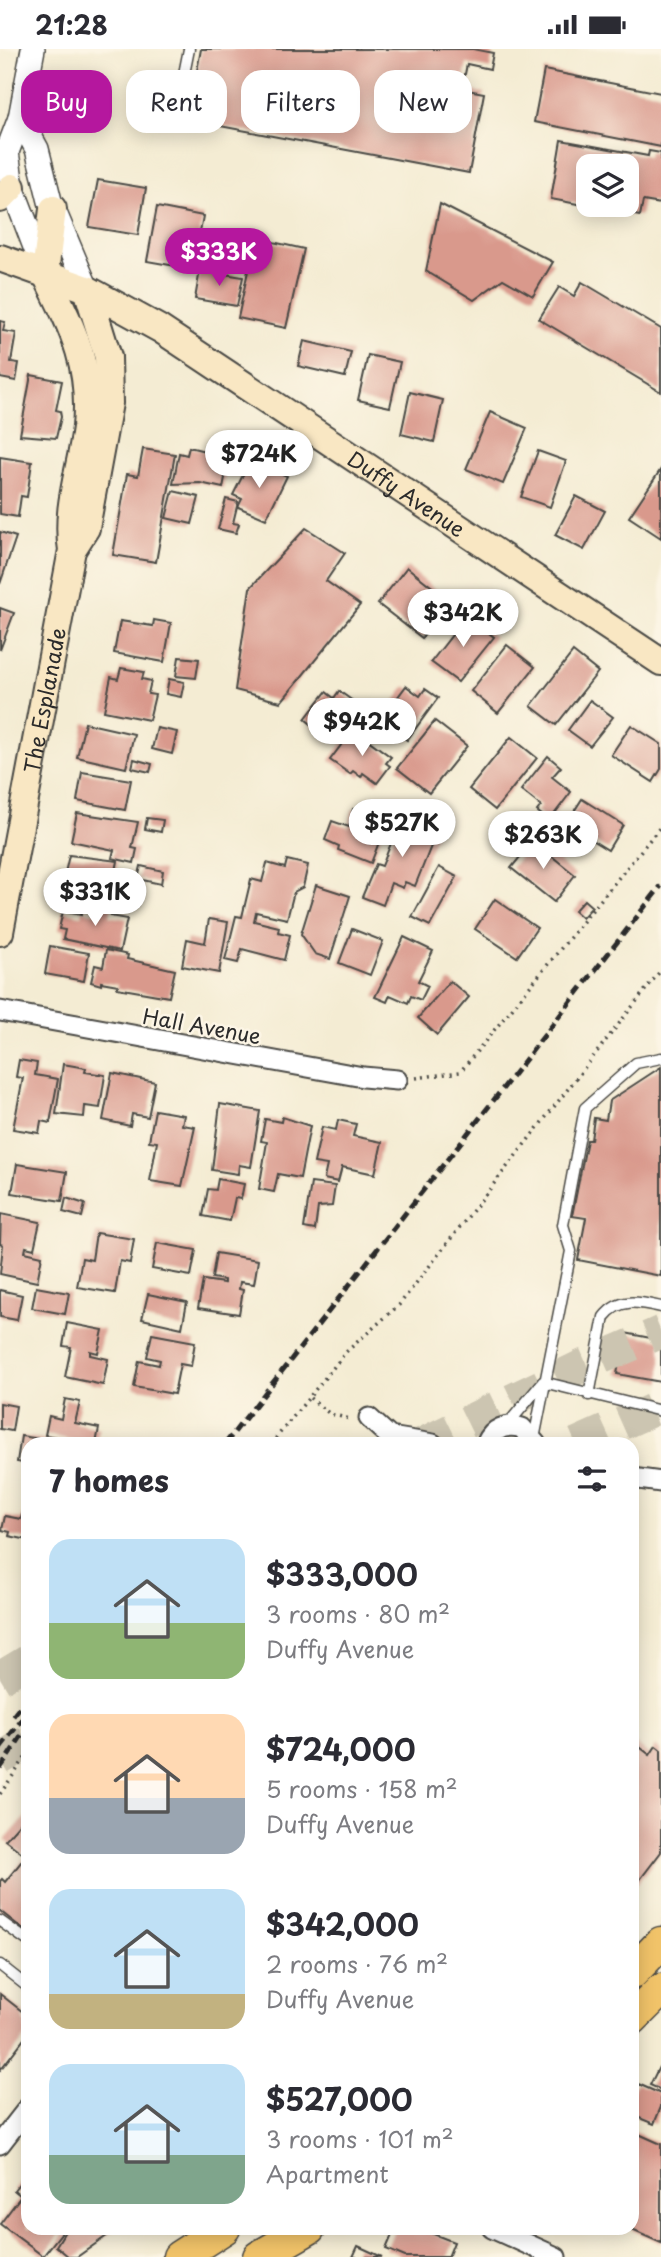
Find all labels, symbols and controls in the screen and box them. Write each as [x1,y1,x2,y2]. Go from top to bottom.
text: 21:28 [35,5,108,44]
chip: Buy [21,70,112,133]
chip: Rent [126,70,227,133]
chip: Filters [241,70,360,133]
chip: New [374,70,472,133]
map controls [576,154,639,217]
button: layers [576,154,639,217]
pin: $333K [170,229,268,288]
text: $333K [181,233,257,268]
pin: $724K [210,431,308,490]
text: $724K [221,435,297,470]
street label: Duffy Avenue [342,442,472,544]
pin: $342K [414,589,512,649]
text: $342K [423,594,503,629]
street label: The Esplanade [14,625,73,775]
pin: $942K [313,699,411,758]
text: $942K [323,703,401,738]
pin: $527K [353,799,451,859]
text: $527K [365,804,439,839]
pin: $263K [494,811,592,871]
text: $263K [504,816,582,851]
pin: $331K [46,869,144,928]
text: $331K [59,873,131,908]
street label: Hall Avenue [140,999,264,1051]
text: 7 homes [49,1457,169,1502]
icon: filters [573,1460,611,1498]
text: $333,000 [266,1551,418,1596]
icon: home [105,1567,189,1651]
text: 3 rooms · 80 m² [266,1596,450,1631]
text: Duffy Avenue [266,1631,414,1666]
text: $724,000 [266,1726,416,1771]
icon: home [105,1742,189,1826]
text: 5 rooms · 158 m² [266,1771,458,1806]
text: Duffy Avenue [266,1806,414,1841]
text: $342,000 [266,1901,419,1946]
icon: home [105,1917,189,2001]
text: 2 rooms · 76 m² [266,1946,448,1981]
text: Duffy Avenue [266,1981,414,2016]
text: $527,000 [266,2076,413,2121]
icon: home [105,2092,189,2176]
text: 3 rooms · 101 m² [266,2121,454,2156]
text: Apartment [266,2156,389,2191]

